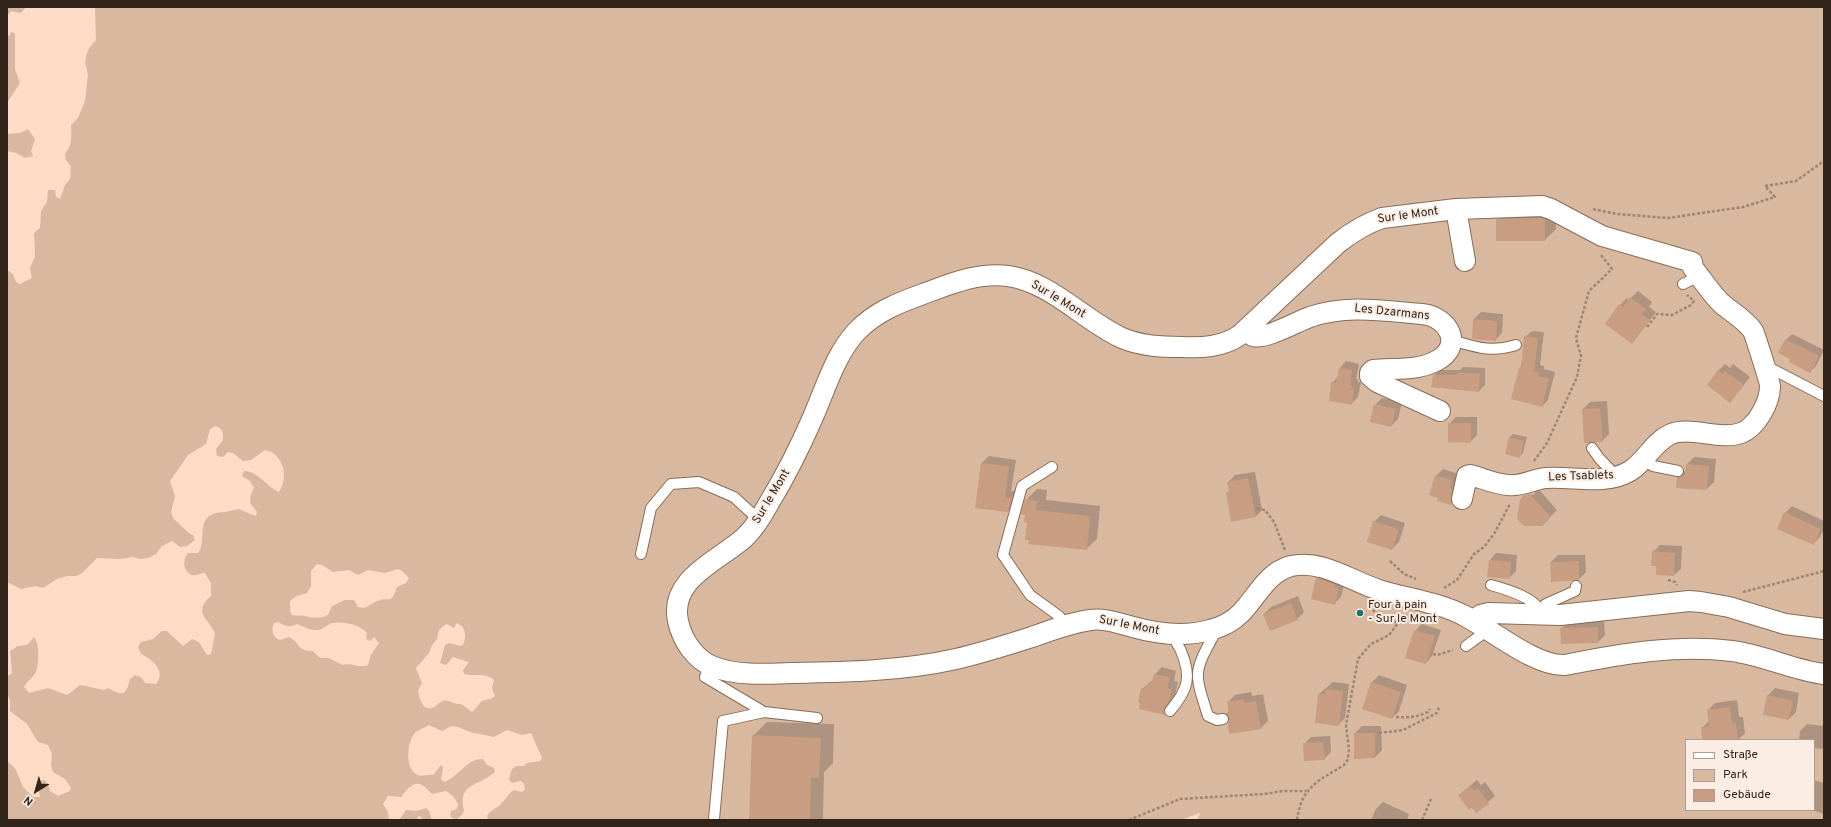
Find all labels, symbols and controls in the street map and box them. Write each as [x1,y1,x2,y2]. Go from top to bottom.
street label: Sur le Mont [1377,205,1439,227]
street label: Sur le Mont [1028,278,1088,322]
street label: Les Dzarmans [1354,302,1430,324]
street label: Sur le Mont [750,467,794,527]
street label: Les Tsablets [1548,469,1614,485]
place label: Four à pain - Sur le Mont [1368,599,1437,627]
marker: Four à pain - Sur le Mont [1355,608,1365,618]
street label: Sur le Mont [1098,613,1160,639]
legend [1685,739,1815,811]
text: Straße [1723,747,1758,763]
text: Park [1723,767,1748,783]
north arrow [16,771,56,811]
text: Gebäude [1723,787,1771,803]
text: N [21,793,36,809]

